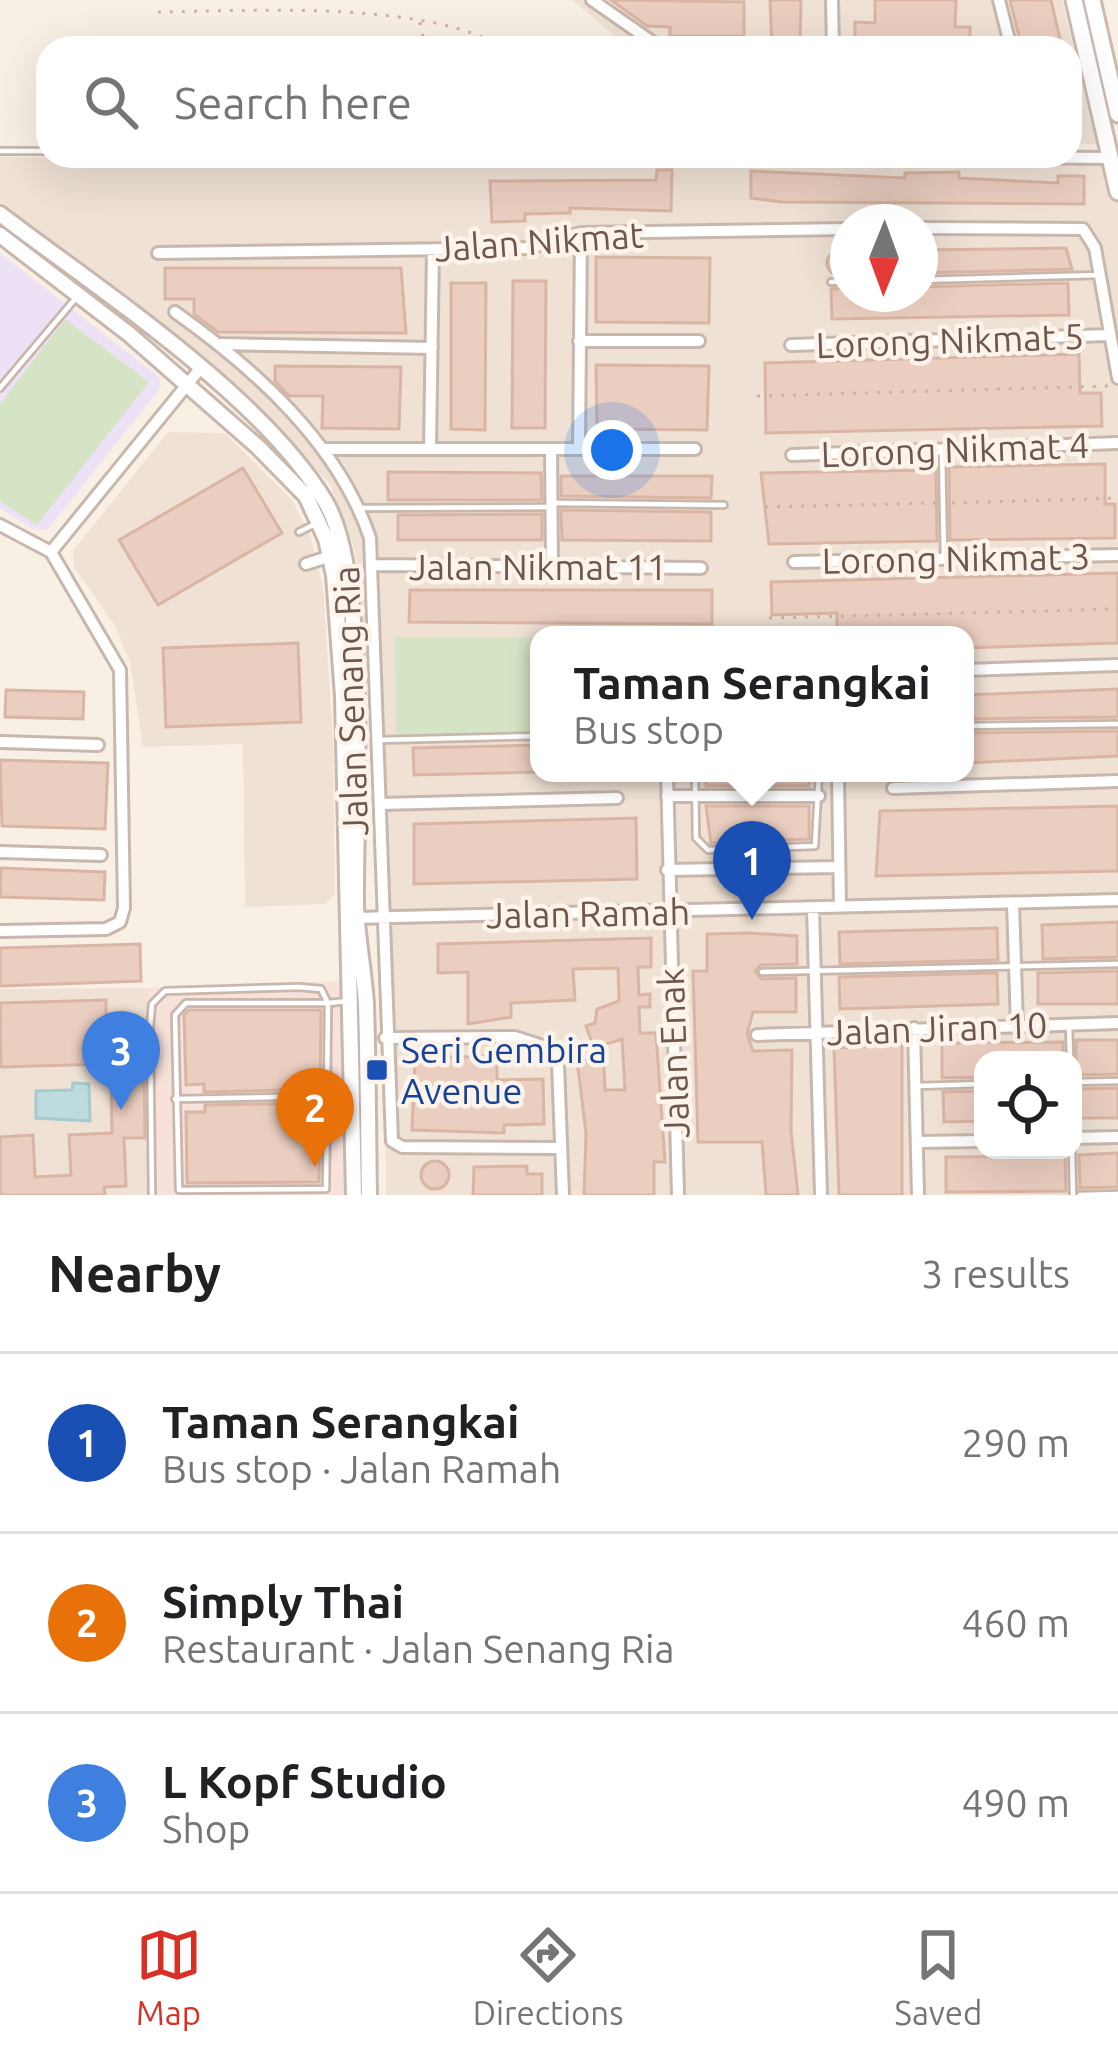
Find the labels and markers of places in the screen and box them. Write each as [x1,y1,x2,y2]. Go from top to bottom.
pin: 1 [713,821,791,920]
pin: 3 [82,1011,160,1110]
place label: Seri Gembira Avenue [401,1029,607,1111]
marker: Seri Gembira Avenue [364,1057,390,1083]
pin: 2 [276,1068,354,1167]

